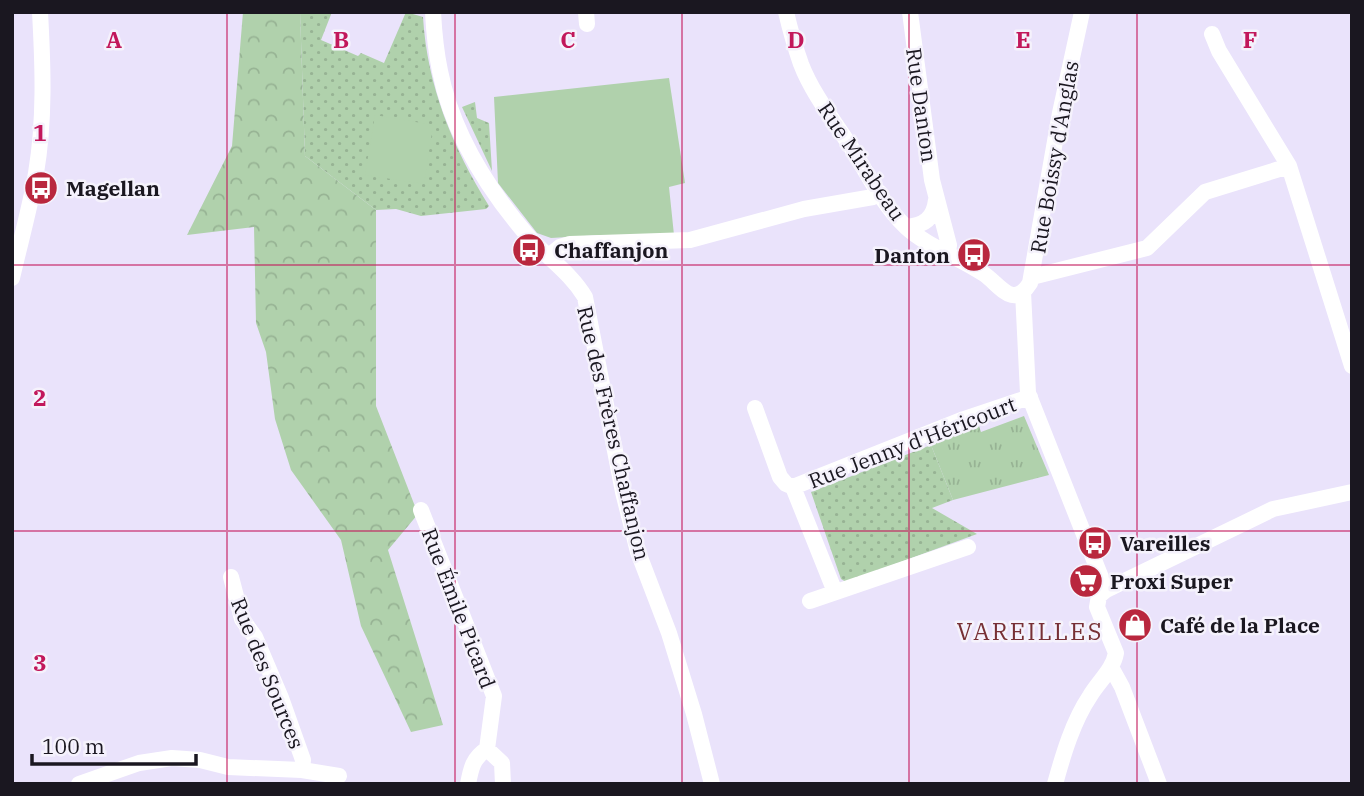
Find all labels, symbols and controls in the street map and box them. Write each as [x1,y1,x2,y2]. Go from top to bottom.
text: A [106,24,122,54]
text: B [333,24,349,54]
text: C [560,24,576,54]
text: D [787,24,805,54]
text: E [1015,24,1031,54]
text: F [1243,24,1257,54]
street label: Rue Danton [900,46,944,164]
street label: Rue Boissy d'Anglas [1023,58,1085,256]
street label: Rue Mirabeau [812,96,912,226]
text: 1 [33,117,47,147]
bus stop icon: Magellan [22,169,60,207]
place label: Magellan [66,174,160,202]
bus stop icon: Chaffanjon [510,231,548,269]
place label: Chaffanjon [554,236,669,264]
bus stop icon: Danton [955,236,993,274]
place label: Danton [874,241,950,269]
street label: Rue des Frères Chaffanjon [571,303,657,563]
text: 2 [33,382,47,412]
street label: Rue Jenny d'Héricourt [804,389,1020,495]
street label: Rue Émile Picard [416,524,503,692]
bus stop icon: Vareilles [1076,524,1114,562]
place label: Vareilles [1120,529,1211,557]
supermarket icon: Proxi Super [1067,562,1105,600]
place label: Proxi Super [1110,567,1234,595]
street label: Rue des Sources [225,593,311,753]
shop icon: Café de la Place [1116,606,1154,644]
place label: Café de la Place [1160,611,1320,639]
district label: VAREILLES [956,615,1104,647]
text: 3 [33,647,47,677]
scale bar [32,722,196,766]
text: 100 m [42,732,105,760]

